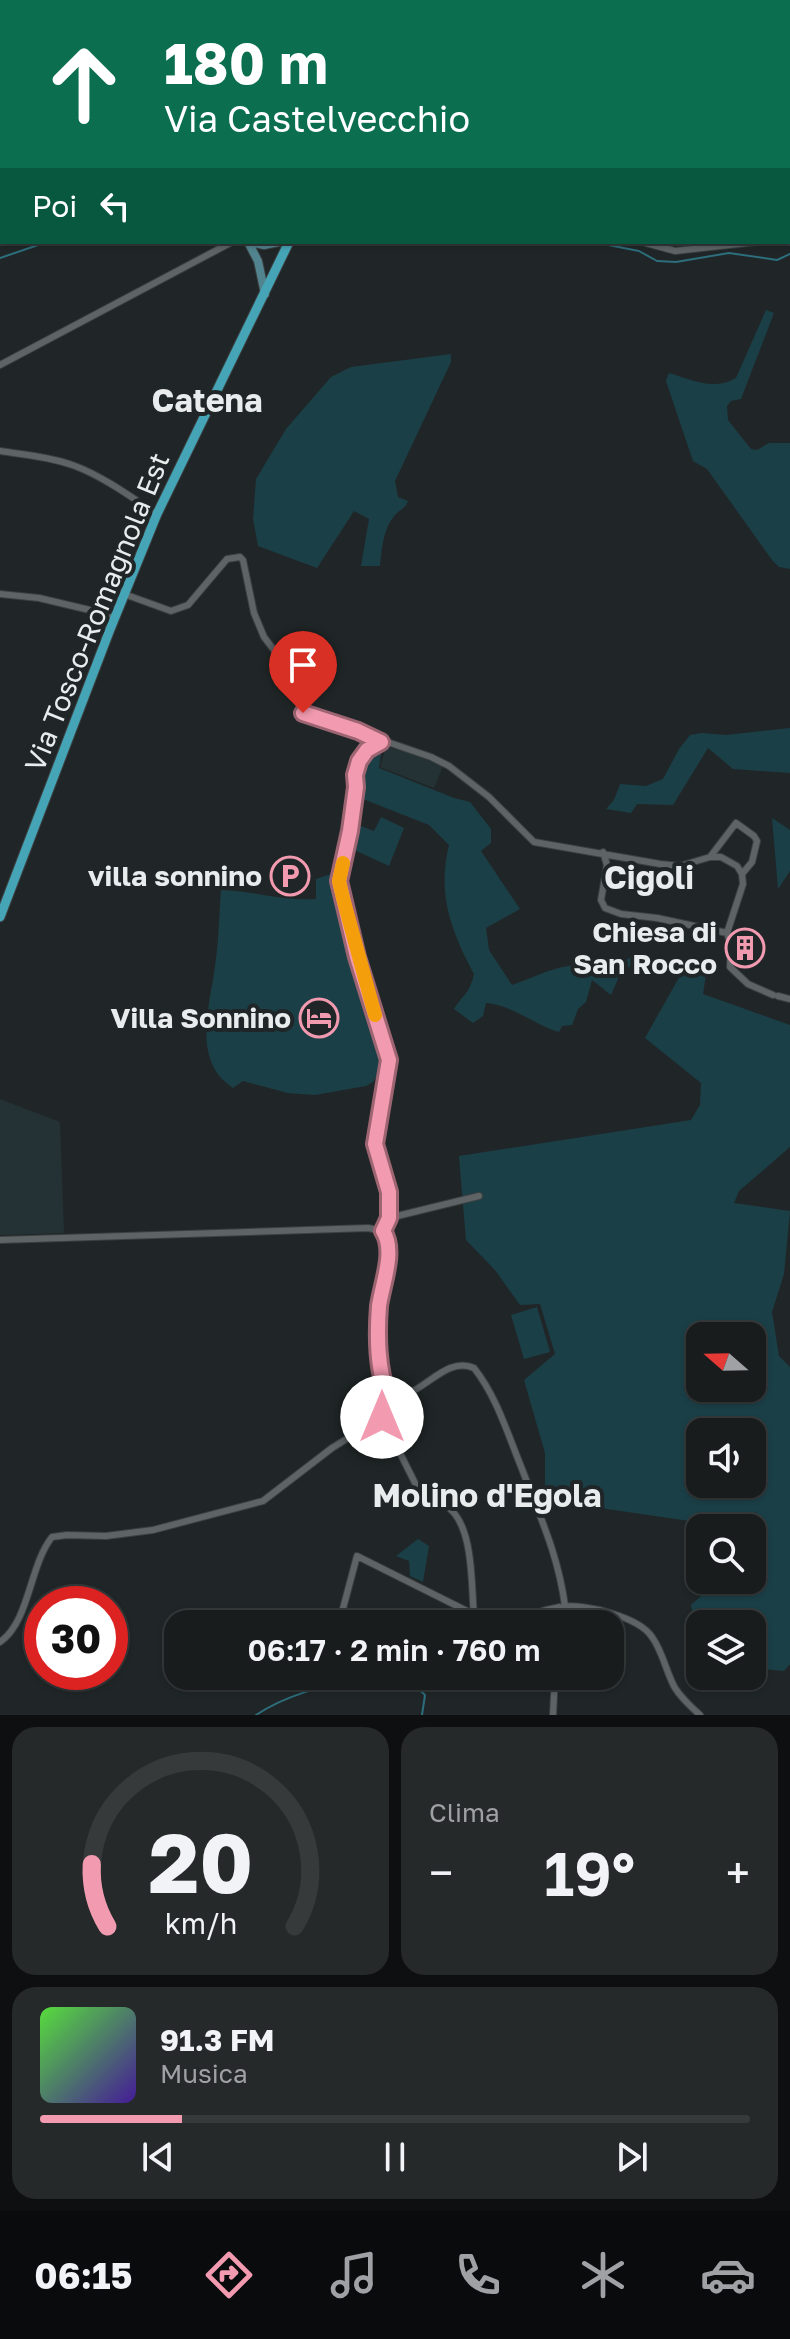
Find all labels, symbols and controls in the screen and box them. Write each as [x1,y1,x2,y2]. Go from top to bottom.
text: 180 m [164,29,328,96]
icon: ahead [32,32,136,136]
text: Via Castelvecchio [164,97,470,140]
icon: left [93,184,137,228]
text: Poi [32,188,77,224]
district label: Catena [152,381,262,419]
street label: Via Tosco-Romagnola Est [17,448,176,776]
pin [269,631,337,713]
icon: arrive [281,643,325,687]
parking icon: villa sonnino [269,855,311,897]
district label: Cigoli [604,858,694,896]
place label: villa sonnino [88,859,262,892]
place label: Chiesa di San Rocco [573,915,717,980]
building icon: Chiesa di San Rocco [724,927,766,969]
hotel icon: Villa Sonnino [298,997,340,1039]
place label: Villa Sonnino [111,1001,291,1034]
north arrow [686,1322,766,1402]
map controls [686,1322,766,1690]
position arrow [340,1375,424,1459]
button: sound [686,1418,766,1498]
district label: Molino d'Egola [372,1476,602,1514]
button: search [686,1514,766,1594]
speed limit sign: 30 [24,1586,128,1690]
button: layers [686,1610,766,1690]
text: 06:17 · 2 min · 760 m [248,1632,540,1668]
text: Clima [429,1797,500,1828]
text: 20 [148,1811,253,1911]
text: 19° [544,1837,635,1909]
text: − [429,1846,453,1899]
text: + [726,1846,750,1899]
text: km/h [164,1906,237,1940]
text: 91.3 FM [160,2022,274,2058]
text: Musica [160,2058,248,2089]
icon: previous [136,2135,180,2179]
icon: pause [373,2135,417,2179]
icon: next [610,2135,654,2179]
icon: directions [201,2247,257,2303]
icon: music [326,2247,382,2303]
icon: phone [450,2247,506,2303]
icon: climate [575,2247,631,2303]
icon: car [700,2247,756,2303]
text: 06:15 [34,2254,133,2297]

